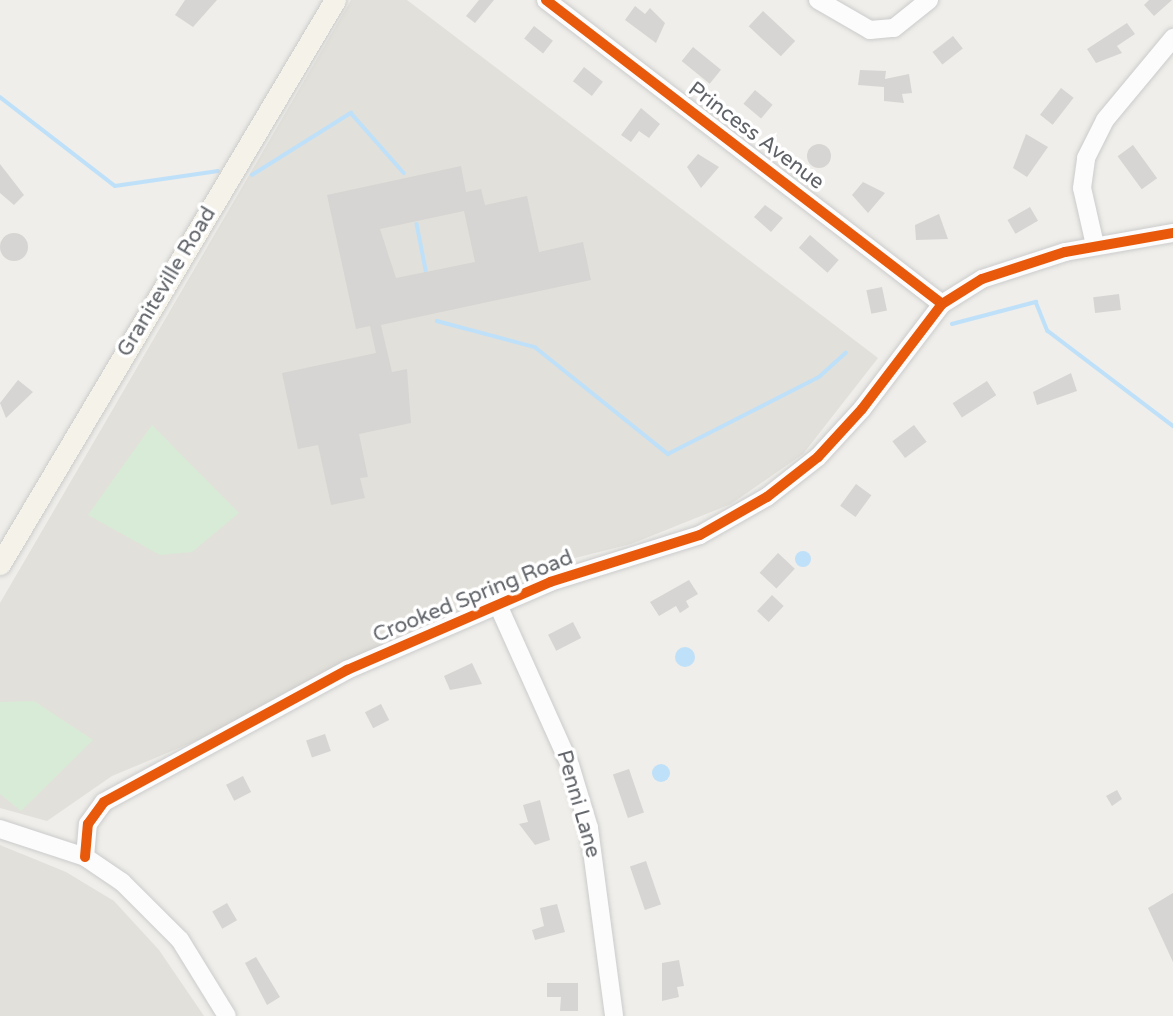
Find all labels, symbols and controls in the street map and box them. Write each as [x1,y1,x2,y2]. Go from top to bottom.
street label: Princess Avenue [683,77,829,195]
street label: Graniteville Road [112,203,222,361]
street label: Crooked Spring Road [369,545,577,649]
street label: Penni Lane [551,747,605,861]

